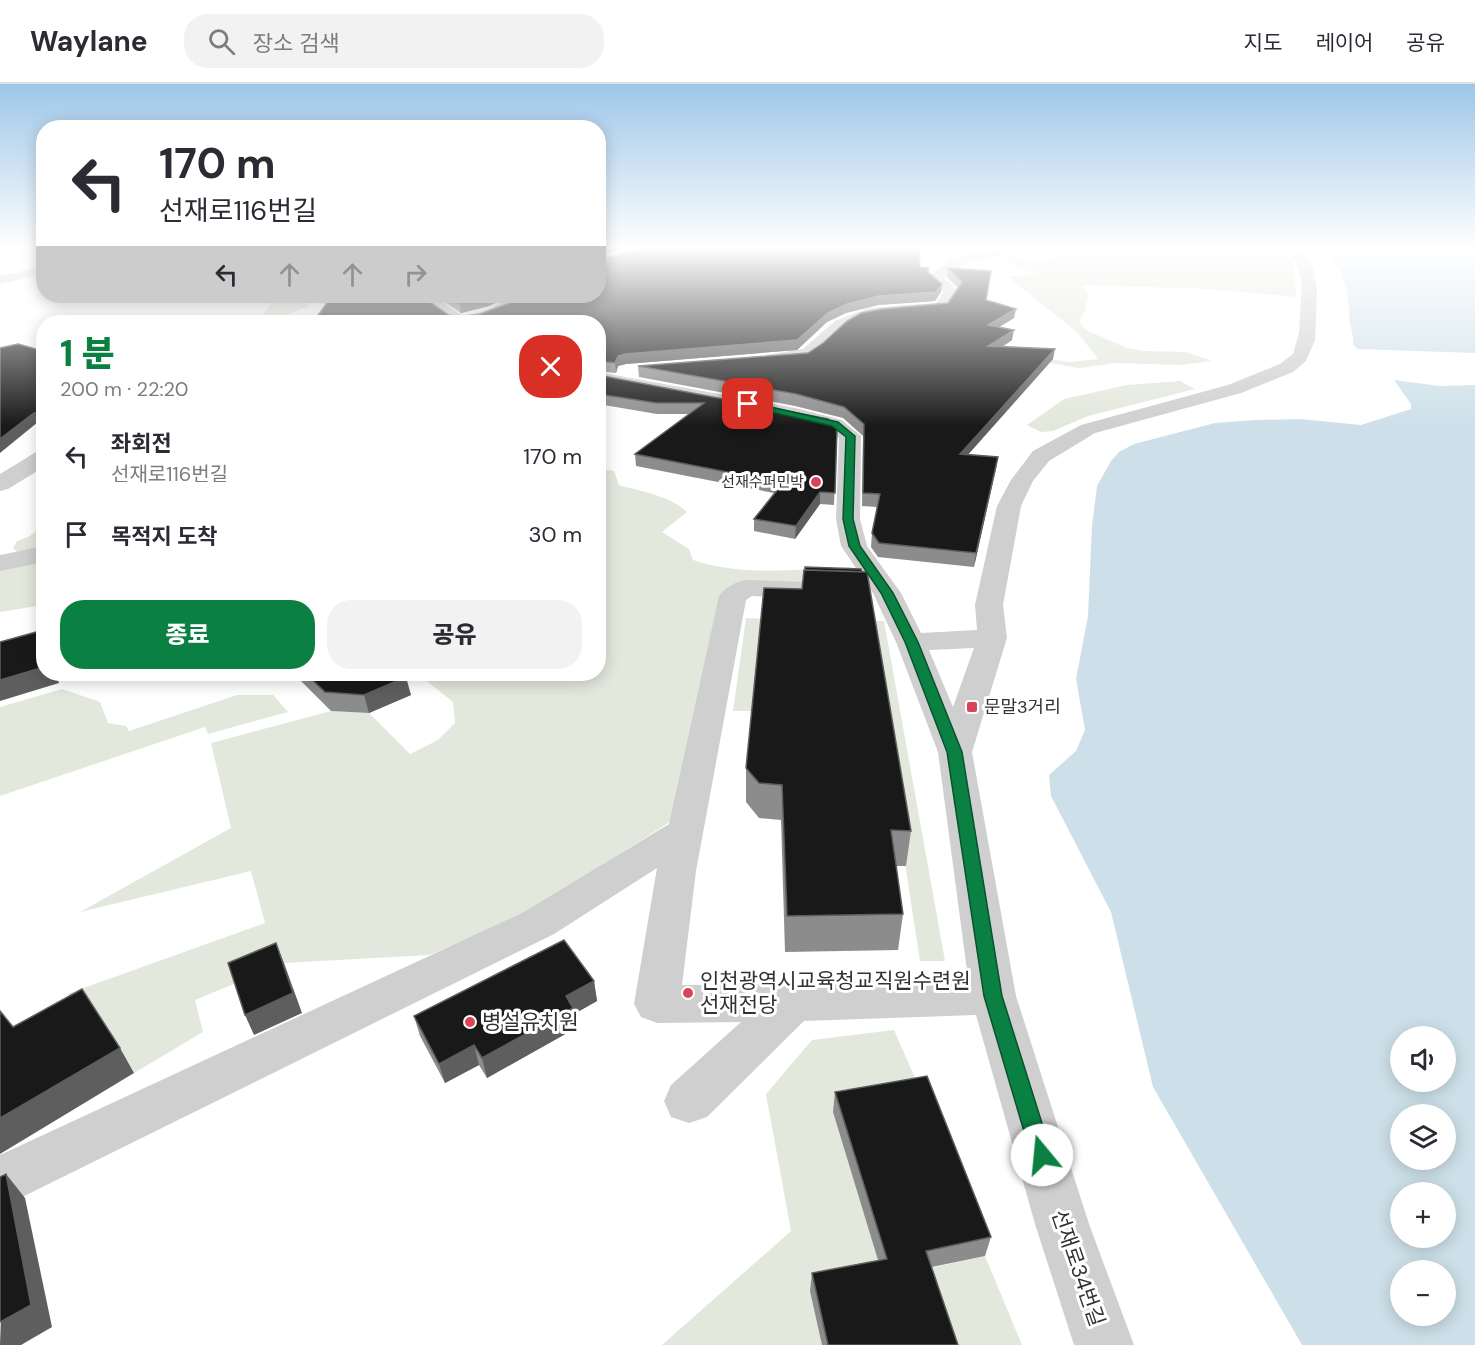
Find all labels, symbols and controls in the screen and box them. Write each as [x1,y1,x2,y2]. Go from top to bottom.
search box [184,14,604,68]
text: Waylane [30,23,148,60]
icon: search [205,25,238,58]
text: 장소 검색 [253,29,340,58]
text: 지도 [1244,29,1282,57]
text: 레이어 [1315,29,1373,57]
text: 공유 [1406,29,1445,57]
text: 170 m [159,136,276,191]
icon: left [60,144,138,222]
text: 선재로116번길 [159,193,317,228]
icon: left [210,258,243,291]
icon: ahead [273,258,306,291]
icon: ahead [336,258,369,291]
icon: right [399,258,432,291]
text: 1 분 [60,330,115,377]
button: close [519,335,582,398]
text: 200 m · 22:20 [60,376,189,402]
pin [722,378,773,429]
icon: arrive [731,387,764,420]
text: 좌회전 [111,429,172,458]
icon: left [60,440,93,473]
text: 170 m [523,442,582,471]
text: 선재로116번길 [111,461,228,487]
place label: 선재수퍼민박 [721,472,804,492]
marker: 선재수퍼민박 [809,475,823,489]
icon: arrive [60,518,93,551]
text: 30 m [528,520,582,549]
text: 목적지 도착 [111,522,217,551]
button: 종료 [60,600,315,669]
button: 공유 [327,600,582,669]
place label: 문말3거리 [984,695,1061,719]
marker: 문말3거리 [965,700,979,714]
place label: 인천광역시교육청교직원수련원 선재전당 [700,967,970,1019]
marker: 인천광역시교육청교직원수련원 선재전당 [681,986,695,1000]
place label: 병설유치원 [482,1008,579,1036]
marker: 병설유치원 [463,1015,477,1029]
map controls [1390,1026,1456,1326]
button: sound [1390,1026,1456,1092]
button: layers [1390,1104,1456,1170]
position arrow [1010,1123,1074,1187]
button: + [1390,1182,1456,1248]
street label: 선재로34번길 [1045,1206,1111,1330]
button: − [1390,1260,1456,1326]

